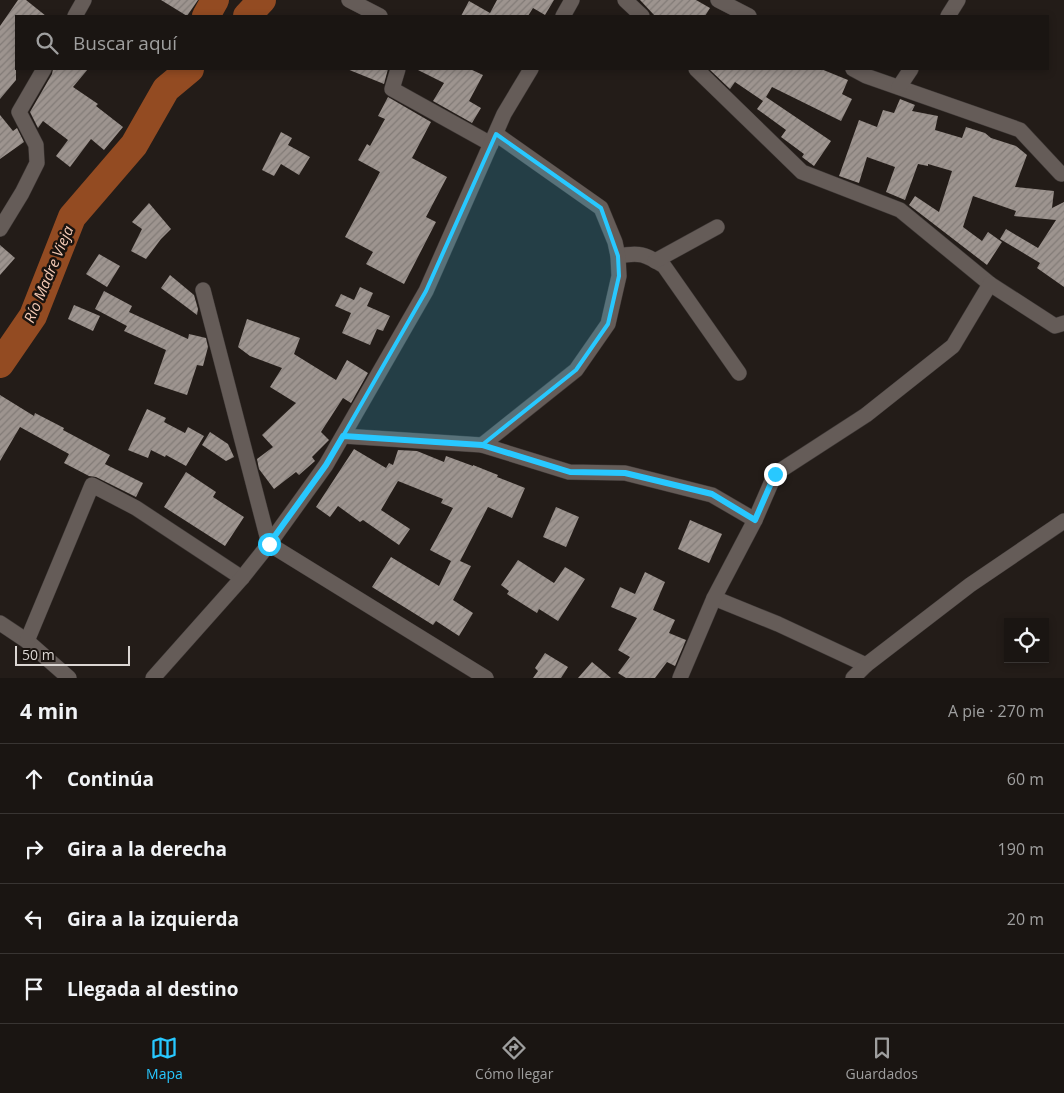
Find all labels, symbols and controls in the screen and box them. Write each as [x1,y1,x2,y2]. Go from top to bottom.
search box [15,15,1049,70]
icon: search [33,29,61,57]
text: Buscar aquí [73,30,177,56]
water label: Río Madre Vieja [19,222,78,326]
route end [764,463,787,486]
route start [258,533,281,556]
map controls [1004,618,1049,663]
button: locate [1004,618,1049,663]
scale bar [15,643,130,666]
text: 50 m [22,645,55,664]
text: 4 min [20,697,78,725]
text: A pie · 270 m [948,700,1044,722]
icon: ahead [20,765,48,793]
text: Continúa [67,766,154,792]
text: 60 m [1007,768,1044,790]
icon: right [20,835,48,863]
text: Gira a la derecha [67,836,227,862]
text: 190 m [998,838,1044,860]
icon: left [20,905,48,933]
text: Gira a la izquierda [67,906,239,932]
text: 20 m [1007,908,1044,930]
icon: arrive [20,975,48,1003]
text: Llegada al destino [67,976,239,1002]
tab: Mapa [146,1034,183,1083]
tab: Cómo llegar [475,1034,553,1083]
tab: Guardados [846,1034,918,1083]

